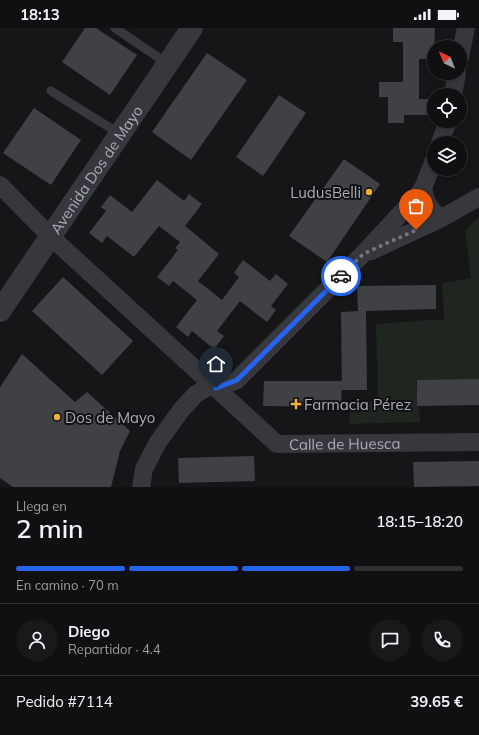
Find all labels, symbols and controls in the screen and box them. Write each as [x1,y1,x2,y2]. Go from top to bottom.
text: 18:13 [20,5,60,24]
north arrow [427,40,467,80]
map controls [427,40,467,176]
button: locate [427,88,467,128]
street label: Avenida Dos de Mayo [46,101,146,238]
button: layers [427,136,467,176]
place label: LudusBelli [290,183,361,202]
marker: LudusBelli [364,187,374,197]
pin [399,189,433,230]
icon: bag [405,195,427,217]
courier [321,256,361,296]
icon: car [330,265,352,287]
pin [199,347,233,388]
icon: home [205,353,227,375]
place label: Farmacia Pérez [304,395,412,414]
marker: Farmacia Pérez [291,399,301,409]
place label: Dos de Mayo [65,408,155,427]
marker: Dos de Mayo [52,412,62,422]
street label: Calle de Huesca [289,433,401,453]
text: Llega en [16,498,67,514]
text: 2 min [16,512,84,545]
text: 18:15–18:20 [376,512,463,531]
text: En camino · 70 m [16,577,119,593]
button: person [16,619,58,661]
button: chat [369,619,411,661]
button: phone [421,619,463,661]
text: Diego [68,622,110,641]
text: Repartidor · 4.4 [68,641,161,657]
text: Pedido #7114 [16,692,113,711]
text: 39.65 € [410,692,463,711]

